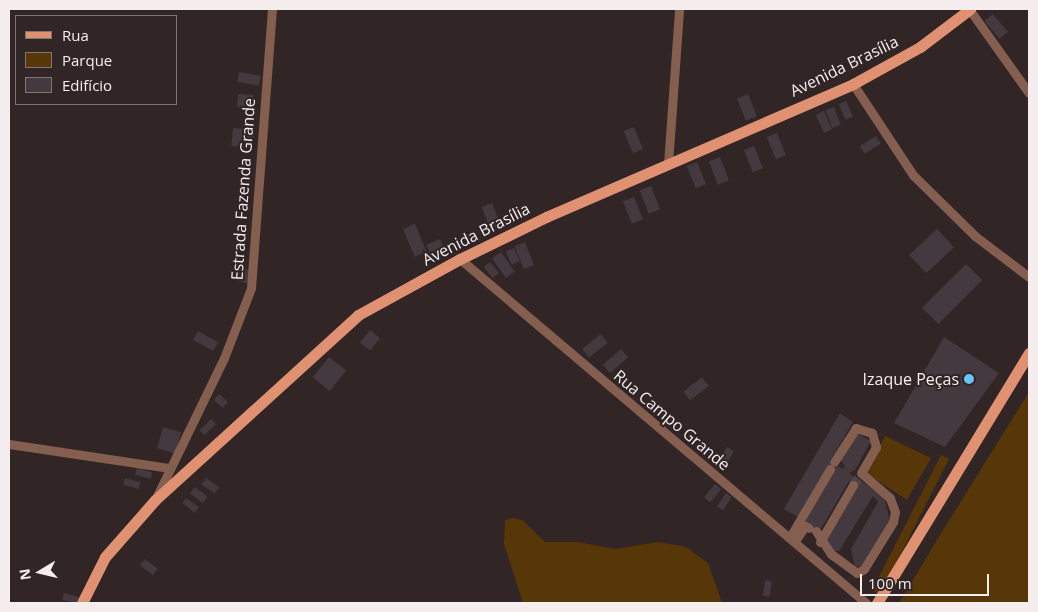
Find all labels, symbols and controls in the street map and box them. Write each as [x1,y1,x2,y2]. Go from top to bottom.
legend [15,15,178,105]
text: Rua [62,25,89,45]
street label: Avenida Brasília [787,31,901,101]
text: Parque [62,50,112,70]
text: Edifício [62,75,112,95]
street label: Estrada Fazenda Grande [227,97,259,281]
street label: Avenida Brasília [419,199,533,269]
street label: Rua Campo Grande [610,366,734,474]
place label: Izaque Peças [863,369,959,389]
marker: Izaque Peças [963,373,975,385]
north arrow [15,547,65,597]
scale bar [863,564,992,596]
text: N [14,567,35,582]
text: 100 m [868,573,912,593]

